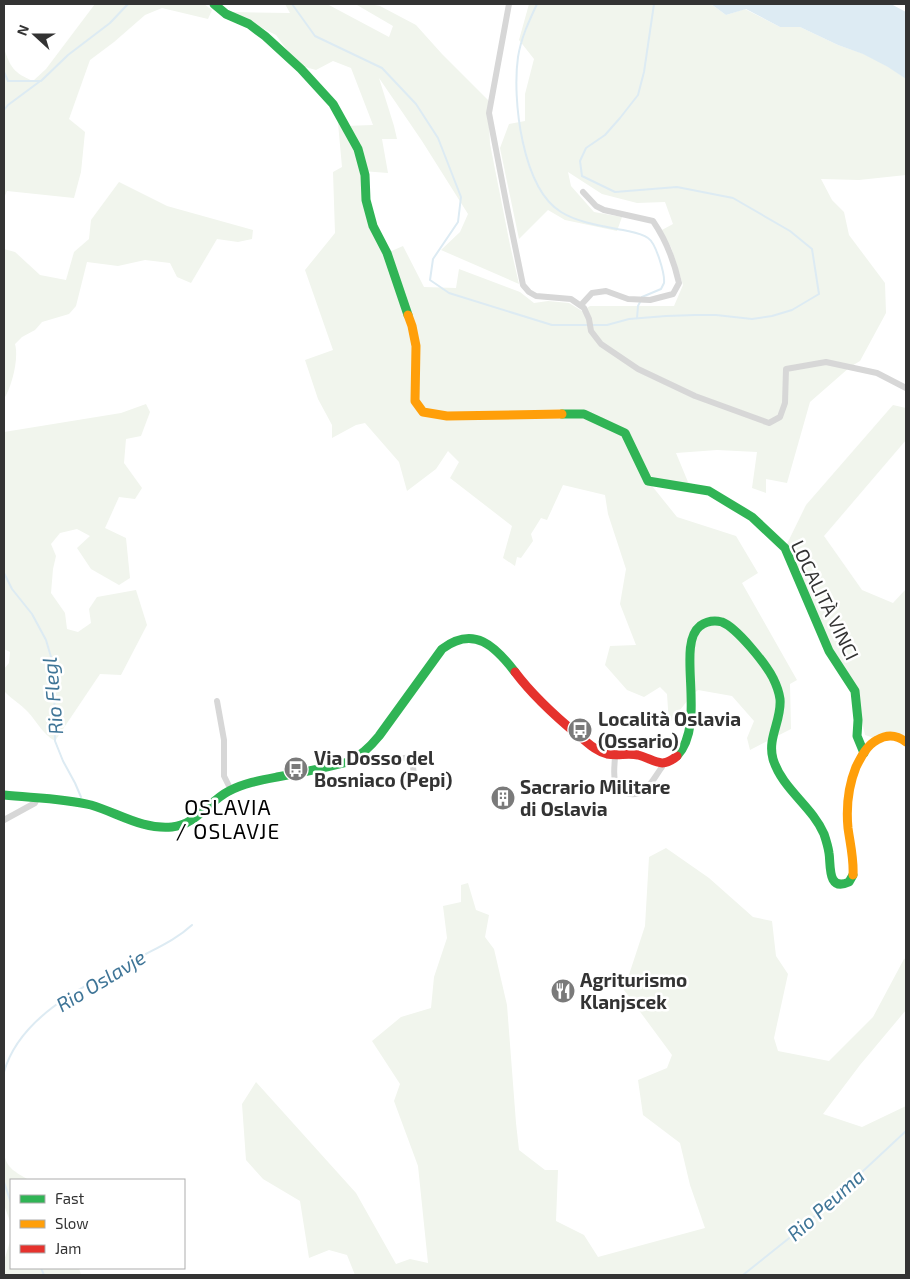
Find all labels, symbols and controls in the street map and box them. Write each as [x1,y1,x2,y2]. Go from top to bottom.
north arrow [10,10,60,60]
text: N [13,22,32,38]
street label: LOCALITÀ VINCI [787,536,864,663]
water label: Rio Flegl [37,656,67,736]
place label: Località Oslavia (Ossario) [598,707,741,752]
bus stop icon: Località Oslavia (Ossario) [567,717,593,743]
place label: Via Dosso del Bosniaco (Pepi) [314,746,452,791]
bus stop icon: Via Dosso del Bosniaco (Pepi) [283,756,309,782]
place label: Sacrario Militare di Oslavia [520,775,671,820]
building icon: Sacrario Militare di Oslavia [490,785,516,811]
district label: OSLAVIA / OSLAVJE [176,794,280,843]
water label: Rio Oslavje [51,944,150,1016]
place label: Agriturismo Klanjscek [580,968,687,1013]
restaurant icon: Agriturismo Klanjscek [550,978,576,1004]
water label: Rio Peuma [782,1163,869,1245]
legend [10,1179,185,1269]
text: Fast [55,1189,85,1207]
text: Slow [55,1214,89,1232]
text: Jam [55,1239,81,1257]

